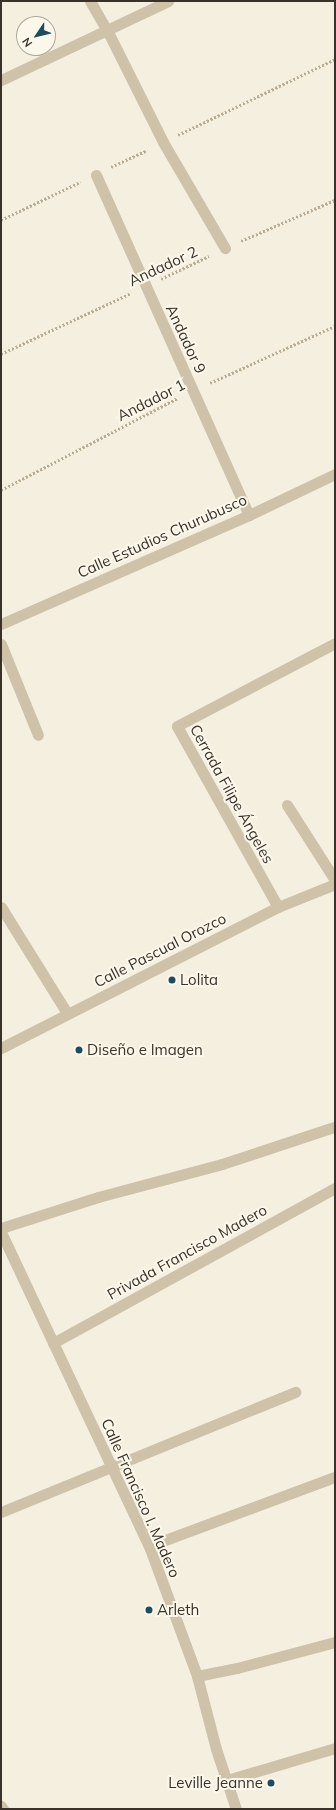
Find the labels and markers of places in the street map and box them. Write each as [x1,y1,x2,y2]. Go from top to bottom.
place label: Lolita [180,971,218,989]
marker: Lolita [167,975,177,985]
place label: Diseño e Imagen [87,1041,203,1059]
marker: Diseño e Imagen [74,1045,84,1055]
place label: Arleth [157,1601,199,1619]
marker: Arleth [144,1605,154,1615]
place label: Leville Jeanne [168,1774,263,1792]
marker: Leville Jeanne [266,1778,276,1788]

